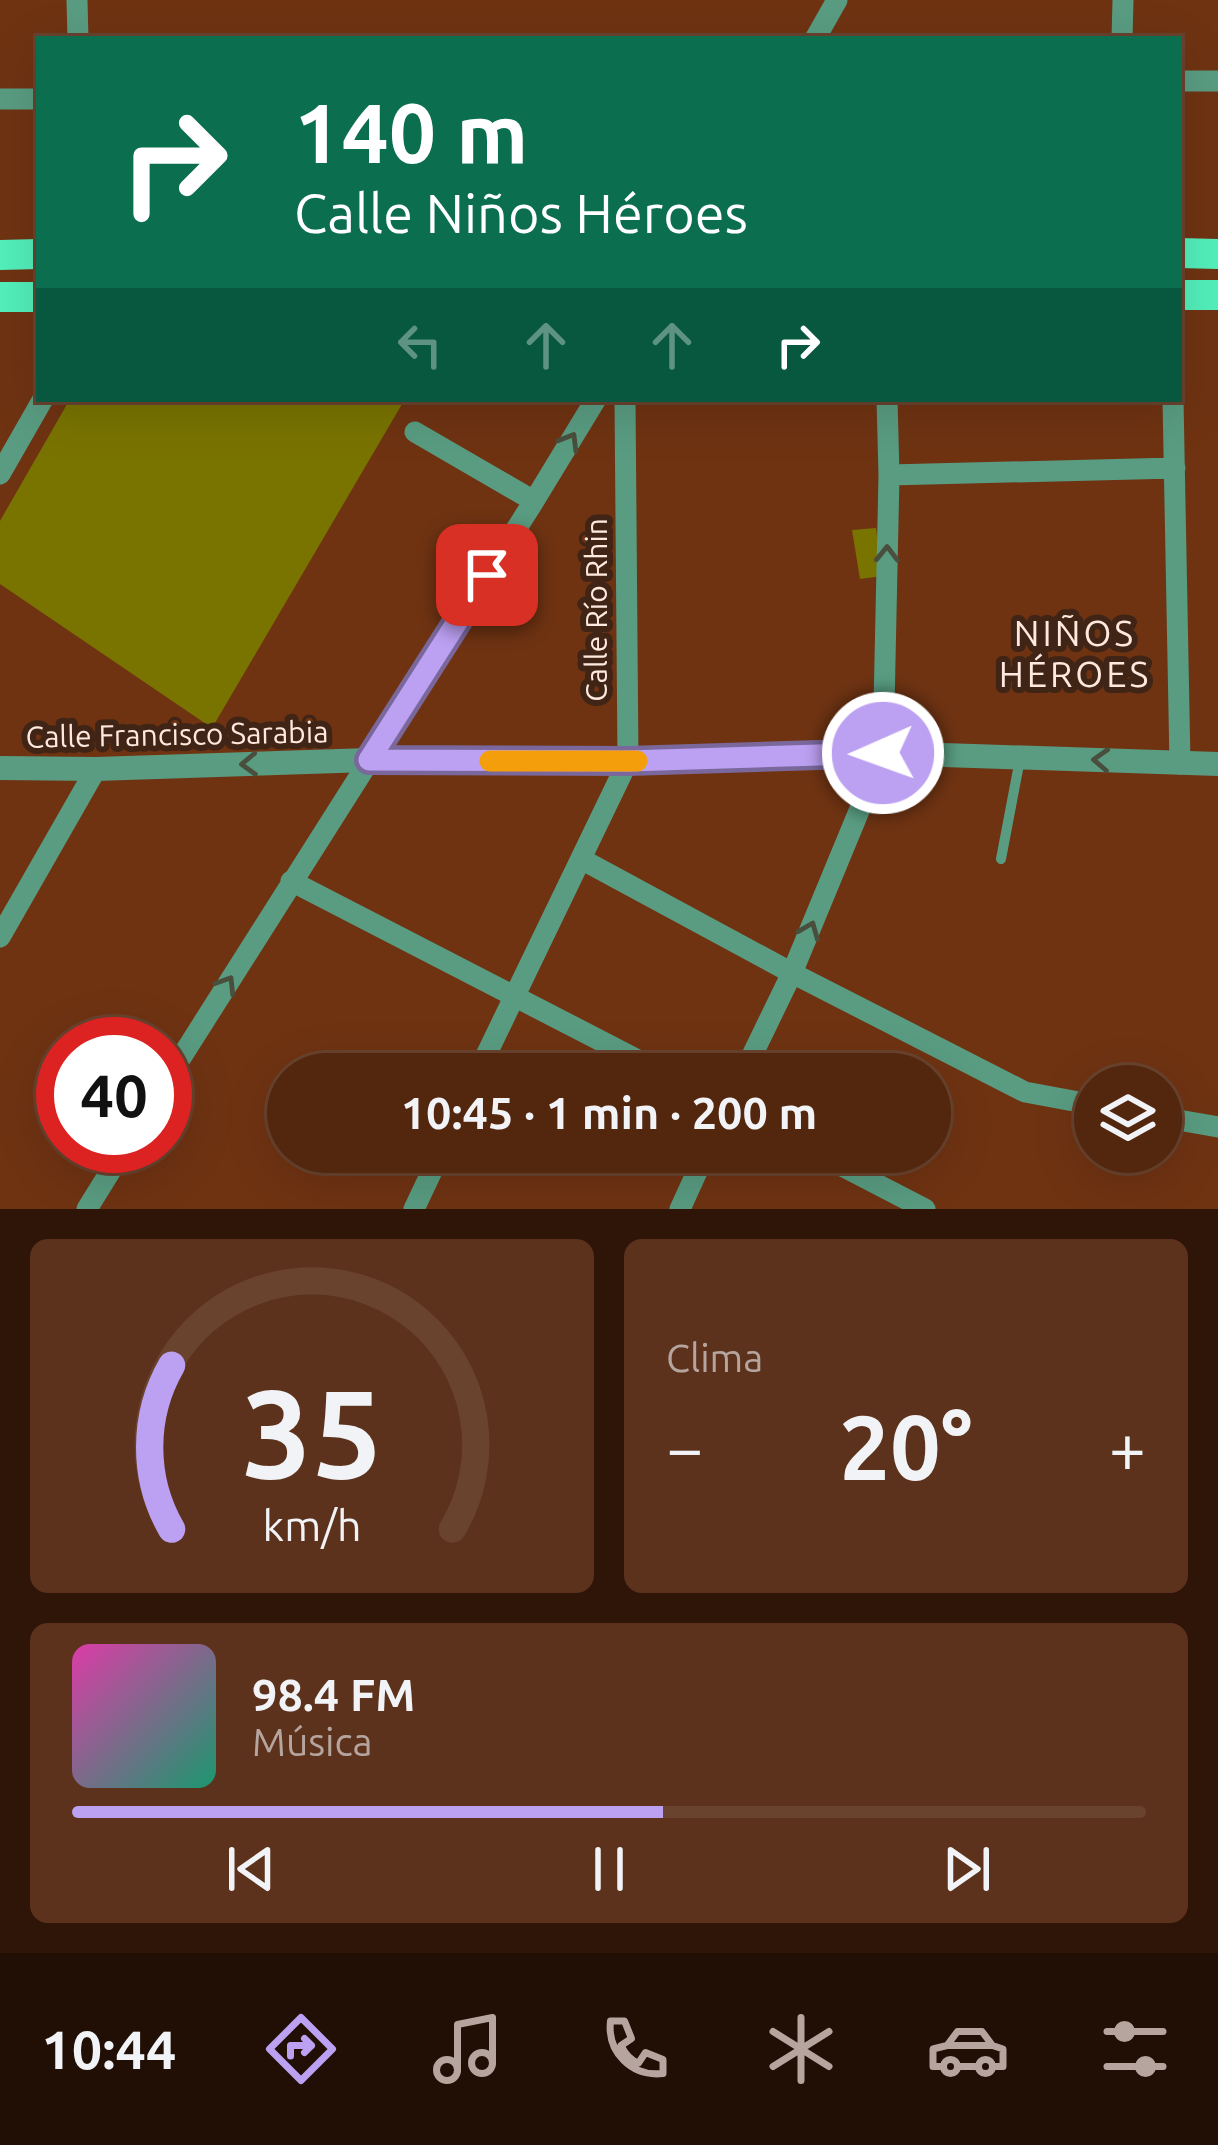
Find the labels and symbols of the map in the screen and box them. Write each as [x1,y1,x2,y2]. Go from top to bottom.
one-way arrow [556,433,578,455]
street label: Calle Río Rhin [579,518,613,702]
pin [436,524,538,626]
one-way arrow [874,544,900,563]
district label: NIÑOS HÉROES [999,612,1151,694]
position arrow [820,690,946,816]
street label: Calle Francisco Sarabia [25,714,329,754]
one-way arrow [1091,747,1110,773]
one-way arrow [239,751,258,777]
one-way arrow [796,920,820,941]
one-way arrow [213,975,235,997]
speed limit sign: 40 [36,1017,192,1173]

